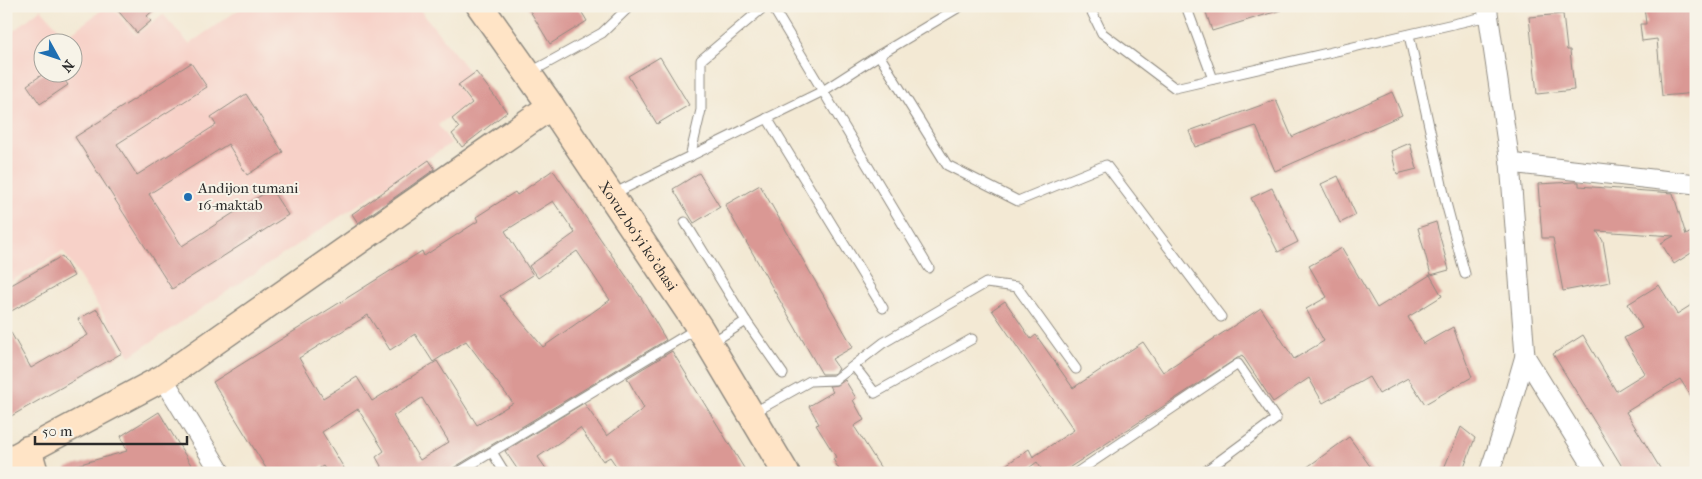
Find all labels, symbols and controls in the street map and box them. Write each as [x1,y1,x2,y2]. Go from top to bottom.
north arrow [32,32,82,82]
text: N [57,57,78,76]
street label: Xovuz bo‘yi ko'chasi [595,177,682,295]
place label: Andijon tumani 16-maktab [197,179,299,214]
marker: Andijon tumani 16-maktab [182,191,194,203]
scale bar [35,414,188,446]
text: 50 m [42,422,73,440]

